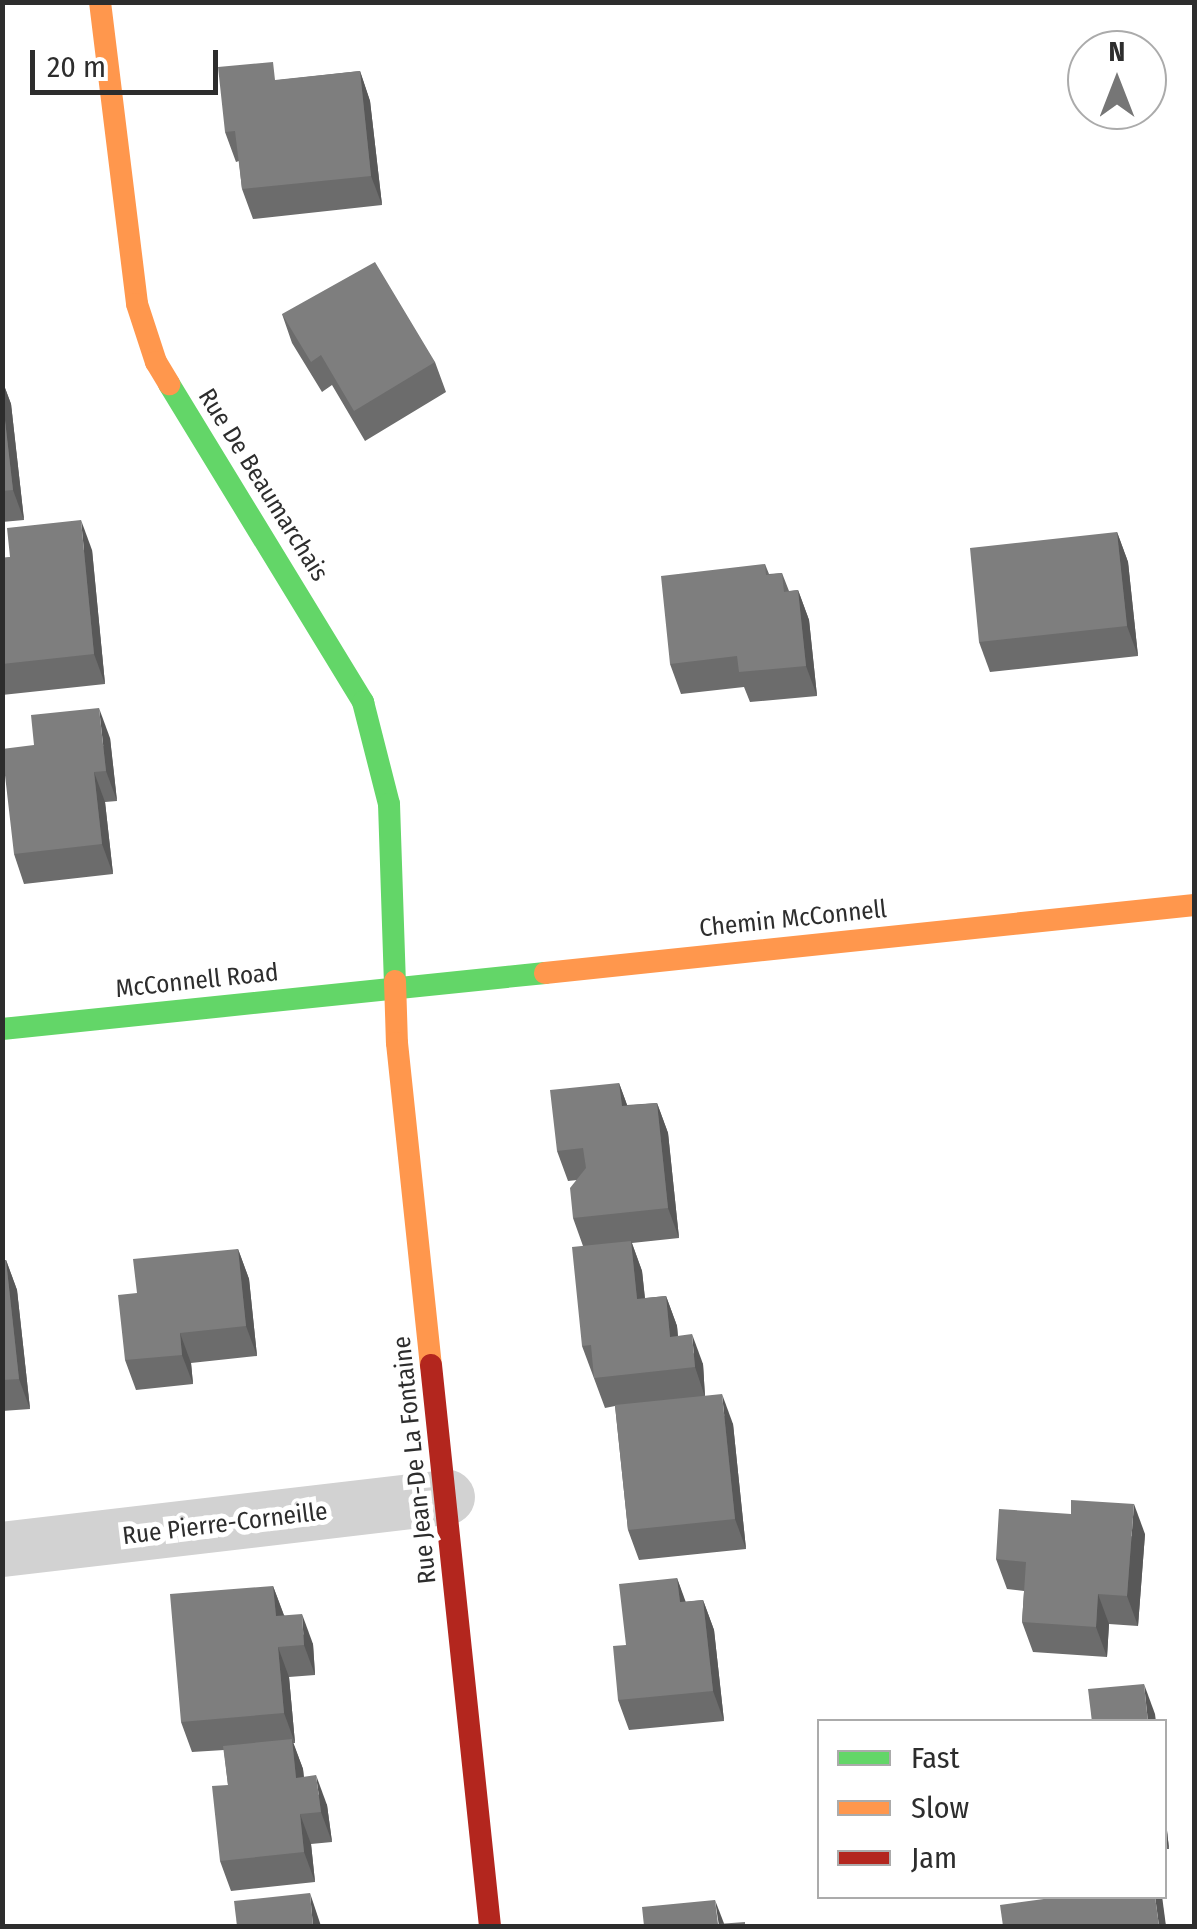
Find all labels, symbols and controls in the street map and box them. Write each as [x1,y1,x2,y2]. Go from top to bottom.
scale bar [35,30,222,92]
north arrow [1067,30,1167,130]
text: N [1109,35,1125,68]
text: 20 m [47,49,106,85]
street label: Rue De Beaumarchais [192,383,334,587]
street label: Chemin McConnell [698,894,888,944]
street label: McConnell Road [114,958,280,1004]
street label: Rue Jean-De La Fontaine [387,1335,443,1585]
street label: Rue Pierre-Corneille [121,1497,329,1551]
legend [817,1719,1167,1899]
text: Fast [911,1740,959,1776]
text: Slow [911,1790,969,1826]
text: Jam [911,1840,957,1876]

